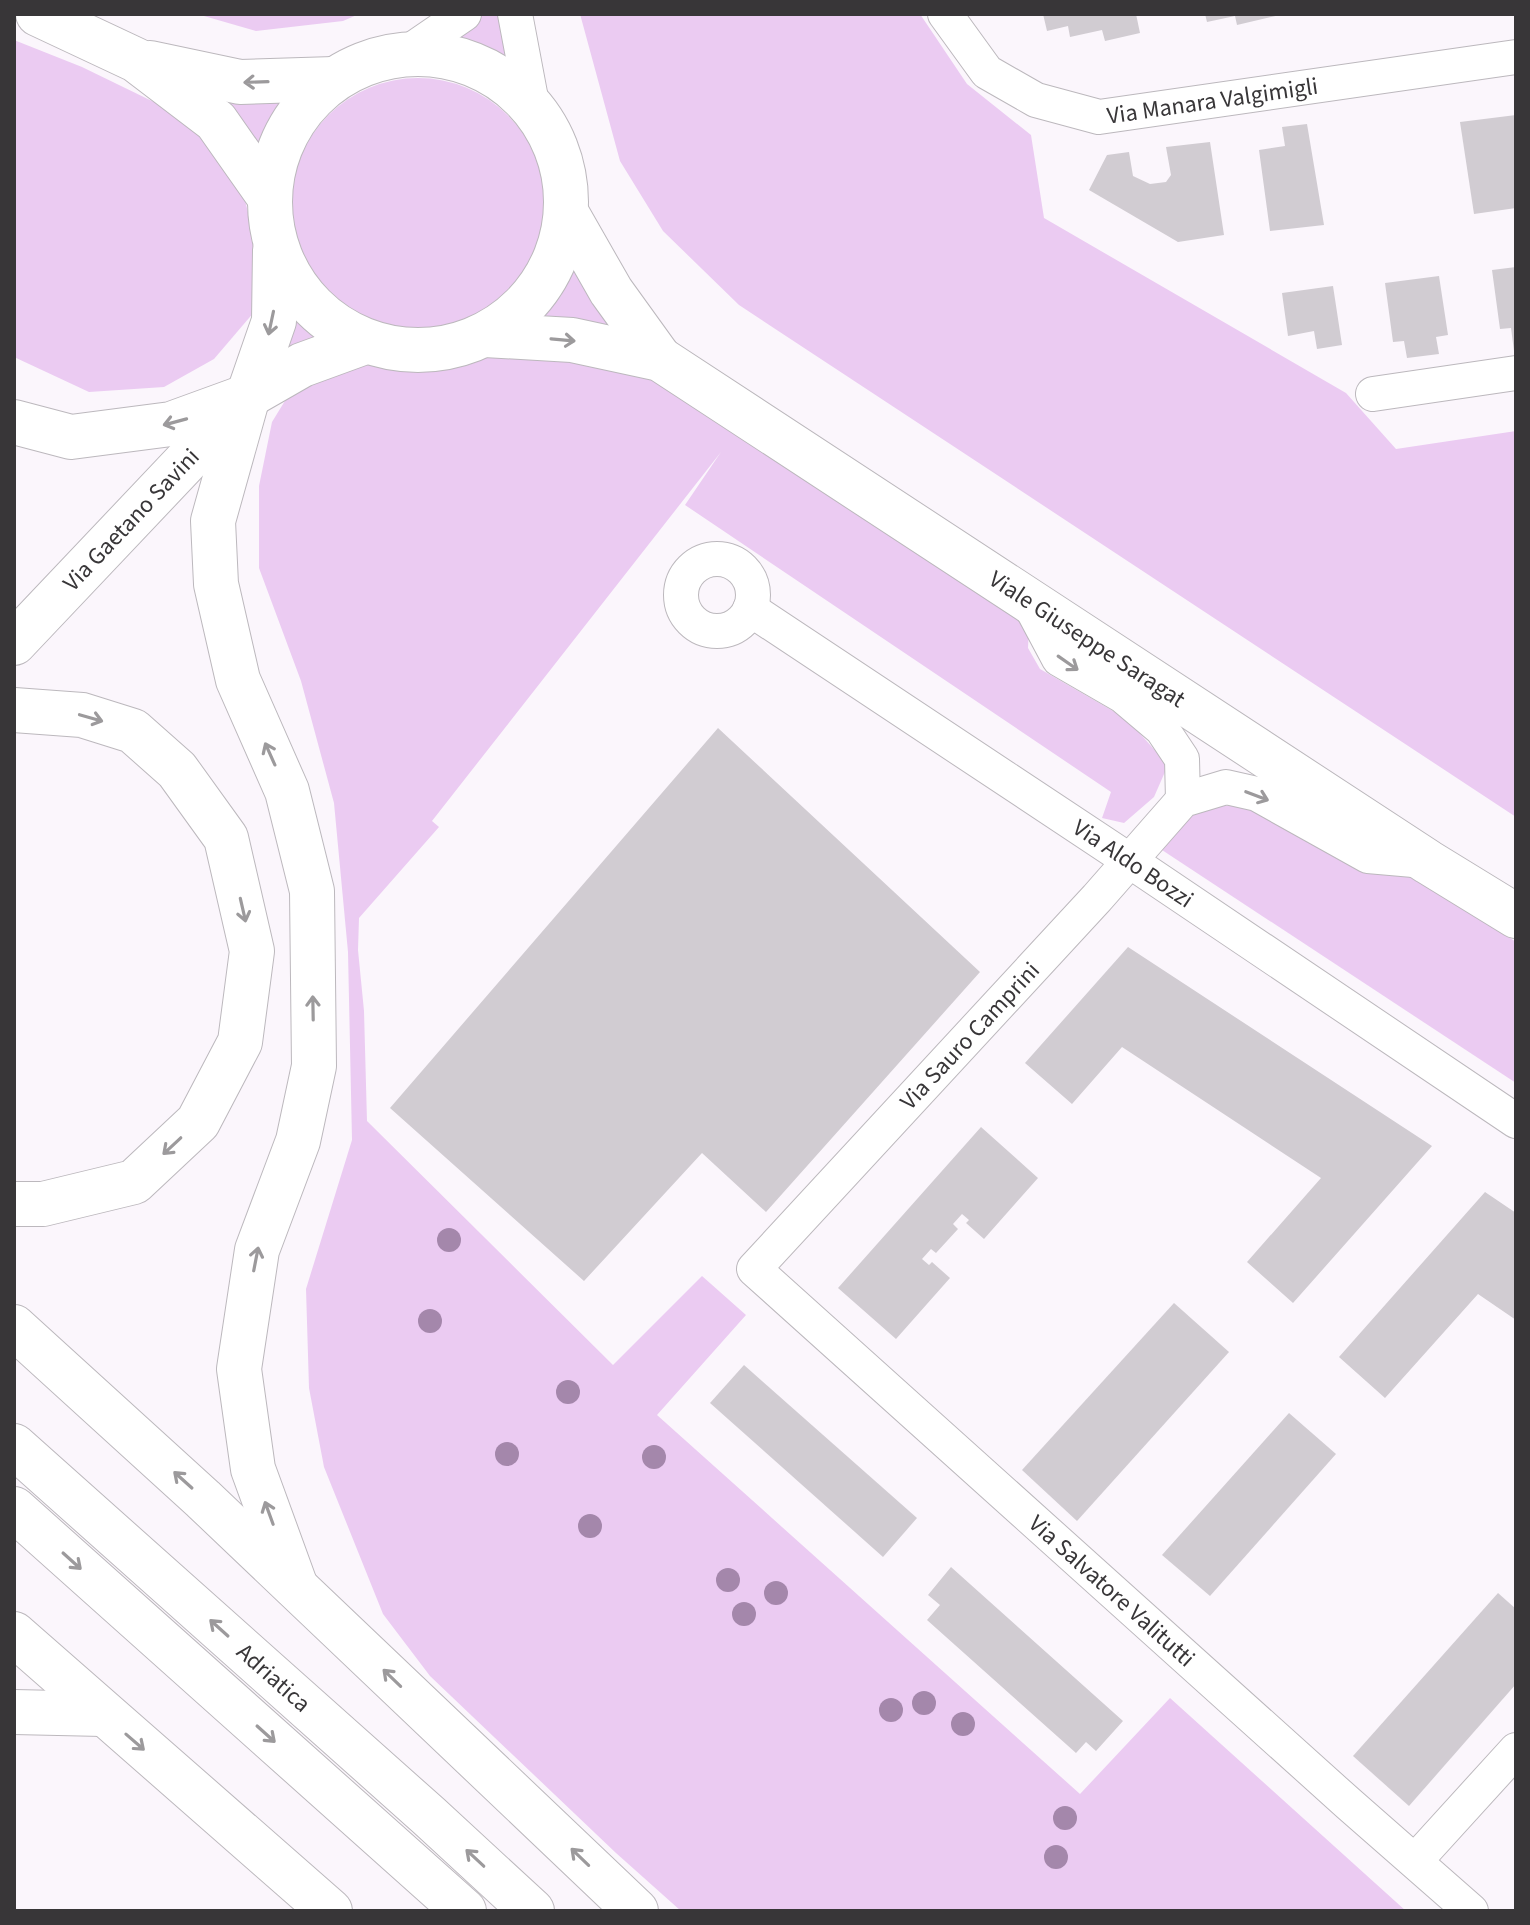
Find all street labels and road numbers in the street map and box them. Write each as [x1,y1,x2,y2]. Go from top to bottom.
street label: Via Manara Valgimigli [1105,68,1320,133]
street label: Via Gaetano Savini [54,440,207,599]
street label: Viale Giuseppe Saragat [982,562,1193,716]
street label: Via Aldo Bozzi [1066,810,1201,917]
street label: Via Sauro Camprini [892,954,1048,1118]
street label: Via Salvatore Valitutti [1021,1507,1203,1675]
street label: Adriatica [229,1635,319,1720]

